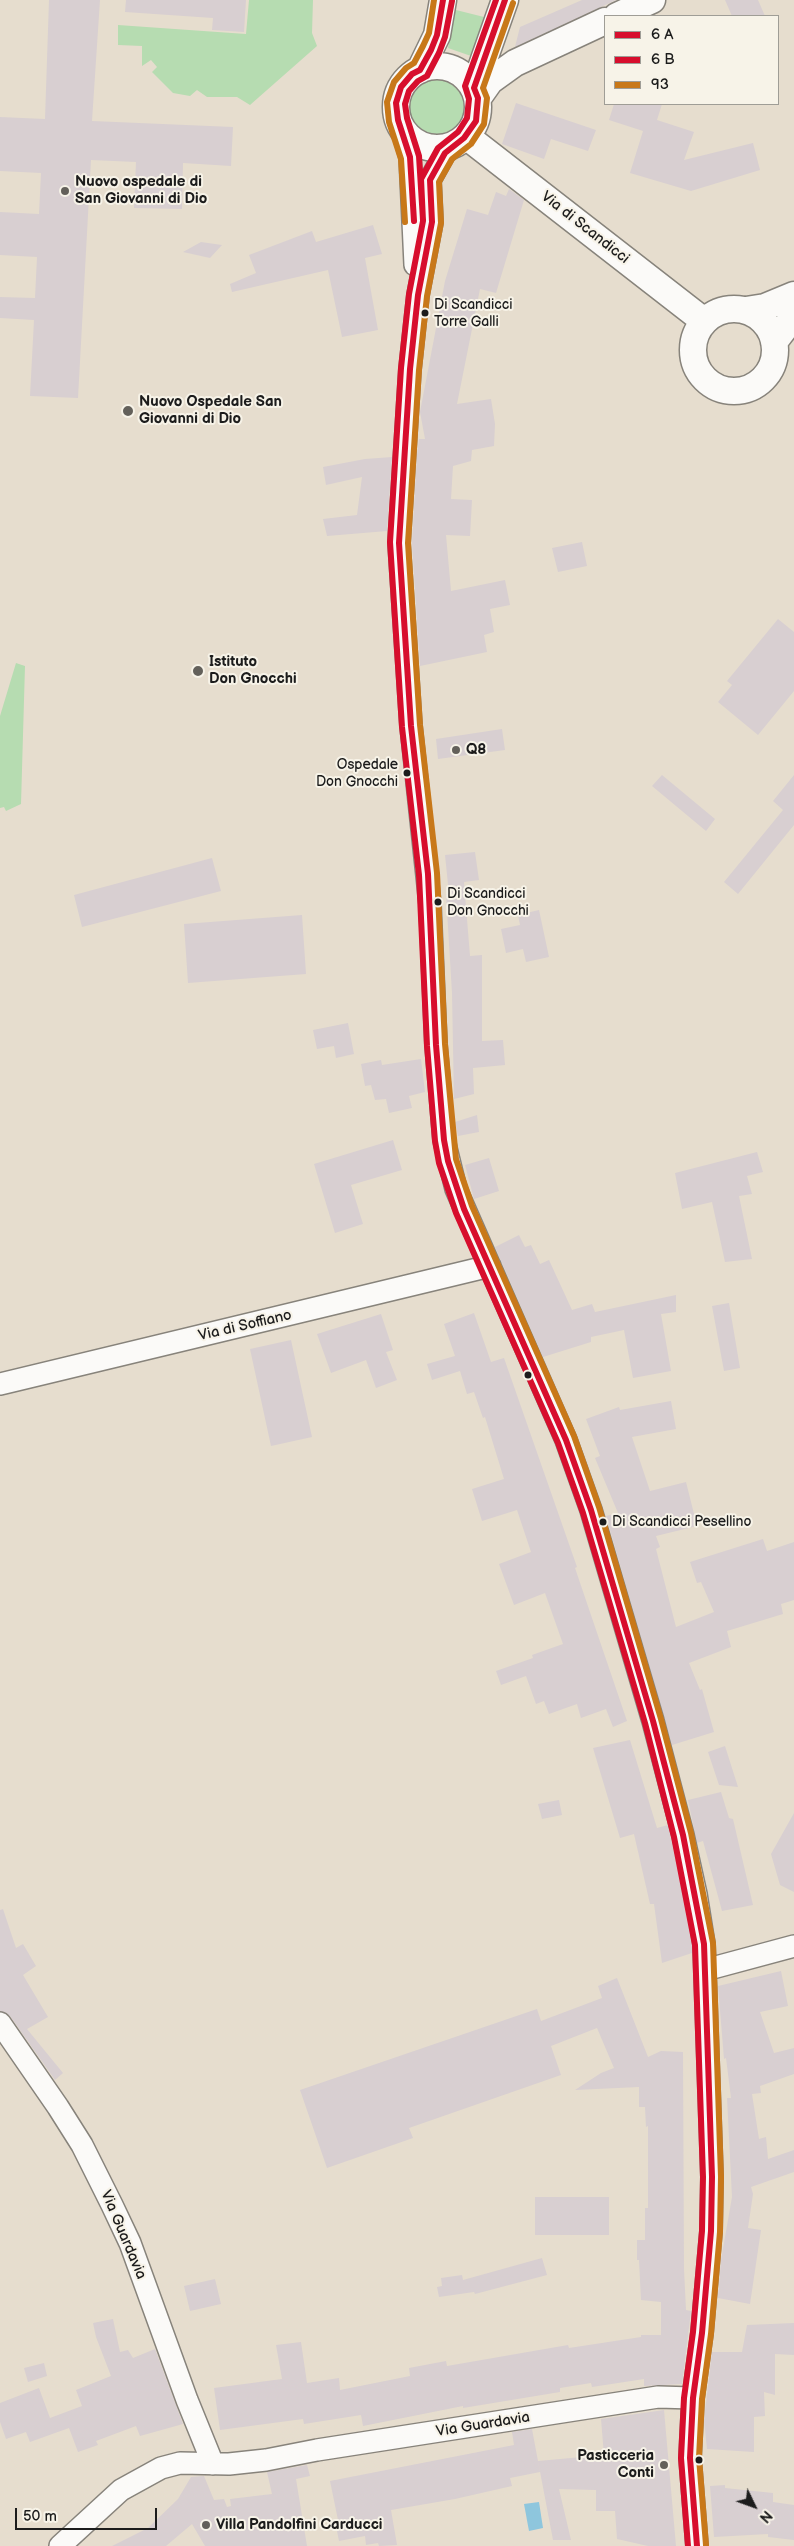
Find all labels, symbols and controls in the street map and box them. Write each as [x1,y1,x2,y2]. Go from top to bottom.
legend [604,15,779,105]
text: 6 A [651,25,673,44]
text: 6 B [651,50,675,69]
text: 93 [651,75,669,94]
place label: Nuovo ospedale di San Giovanni di Dio [75,173,207,208]
marker: Nuovo ospedale di San Giovanni di Dio [59,185,71,197]
street label: Via di Scandicci [537,188,633,268]
place label: Di Scandicci Torre Galli [434,297,512,330]
marker: Di Scandicci Torre Galli [420,308,430,318]
place label: Nuovo Ospedale San Giovanni di Dio [139,393,282,428]
marker: Nuovo Ospedale San Giovanni di Dio [121,404,135,418]
place label: Istituto Don Gnocchi [209,653,297,688]
marker: Istituto Don Gnocchi [191,664,205,678]
place label: Q8 [466,741,486,759]
marker: Q8 [450,744,462,756]
place label: Ospedale Don Gnocchi [316,757,398,790]
marker: Ospedale Don Gnocchi [402,768,412,778]
place label: Di Scandicci Don Gnocchi [447,886,529,919]
marker: Di Scandicci Don Gnocchi [433,897,443,907]
street label: Via di Soffiano [197,1307,293,1345]
unlabelled marker [523,1370,533,1380]
place label: Di Scandicci Pesellino [612,1514,751,1530]
marker: Di Scandicci Pesellino [598,1517,608,1527]
street label: Via Guardavia [96,2188,150,2282]
street label: Via Guardavia [435,2409,531,2441]
place label: Pasticceria Conti [577,2447,654,2482]
unlabelled marker [694,2455,704,2465]
marker: Pasticceria Conti [658,2459,670,2471]
north arrow [729,2481,779,2531]
scale bar [18,2498,160,2530]
text: 50 m [23,2507,57,2526]
text: N [756,2507,775,2526]
place label: Villa Pandolfini Carducci [216,2516,383,2534]
marker: Villa Pandolfini Carducci [200,2519,212,2531]

